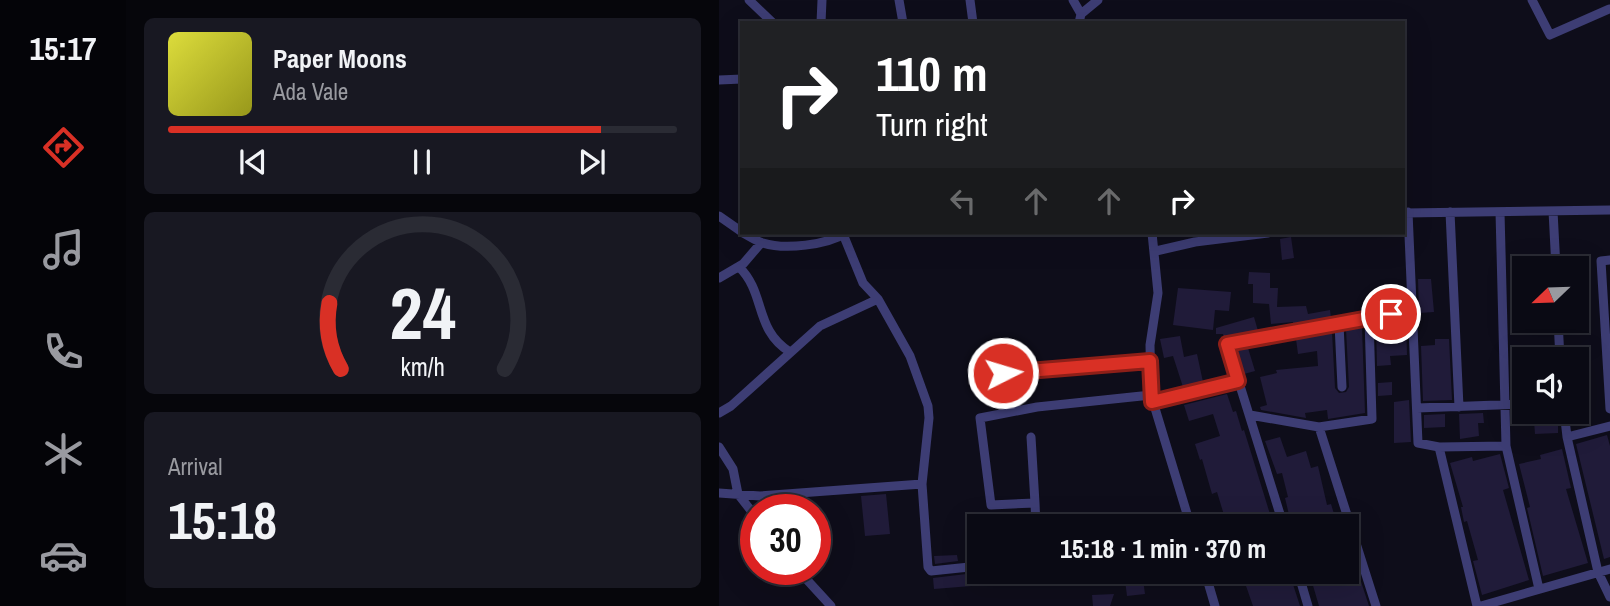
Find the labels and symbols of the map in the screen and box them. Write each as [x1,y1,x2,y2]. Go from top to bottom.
north arrow [1512,256,1589,332]
pin [1361,284,1421,344]
position arrow [966,336,1040,410]
speed limit sign: 30 [740,494,831,585]

